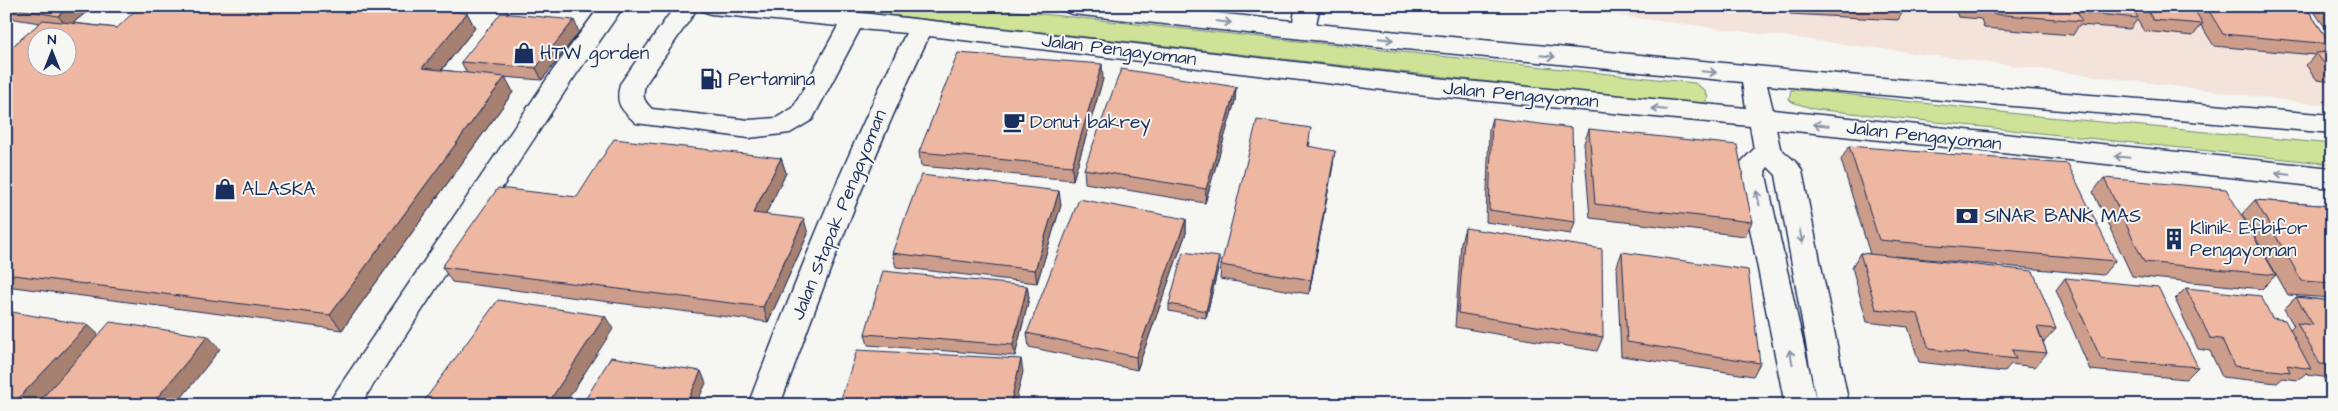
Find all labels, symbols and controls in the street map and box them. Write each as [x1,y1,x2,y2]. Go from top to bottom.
one-way arrow [1216,17,1232,27]
street label: Jalan Pengayoman [1040,27,1198,74]
north arrow [28,28,78,78]
text: N [48,30,57,50]
one-way arrow [1378,34,1394,44]
shop icon: HTW gorden [511,40,537,66]
place label: HTW gorden [540,40,649,68]
one-way arrow [1539,51,1555,61]
fuel station icon: Pertamina [698,66,724,92]
place label: Pertamina [728,66,815,93]
one-way arrow [1701,67,1717,77]
street label: Jalan Pengayoman [1442,75,1600,116]
one-way arrow [1651,104,1667,113]
street label: Jalan Stapak Pengayoman [784,106,895,325]
cafe icon: Donut bakrey [1001,109,1027,135]
place label: Donut bakrey [1030,109,1151,137]
street label: Jalan Pengayoman [1845,114,2003,159]
one-way arrow [1813,120,1829,130]
one-way arrow [2114,152,2130,162]
one-way arrow [2275,169,2291,179]
shop icon: ALASKA [212,176,238,202]
place label: ALASKA [242,176,315,203]
one-way arrow [1753,190,1762,206]
bank icon: SINAR BANK MAS [1954,203,1980,229]
place label: SINAR BANK MAS [1984,203,2141,230]
place label: Klinik Efbifor Pengayoman [2190,215,2308,265]
building icon: Klinik Efbifor Pengayoman [2161,226,2187,252]
one-way arrow [1797,227,1806,243]
one-way arrow [1786,349,1795,365]

